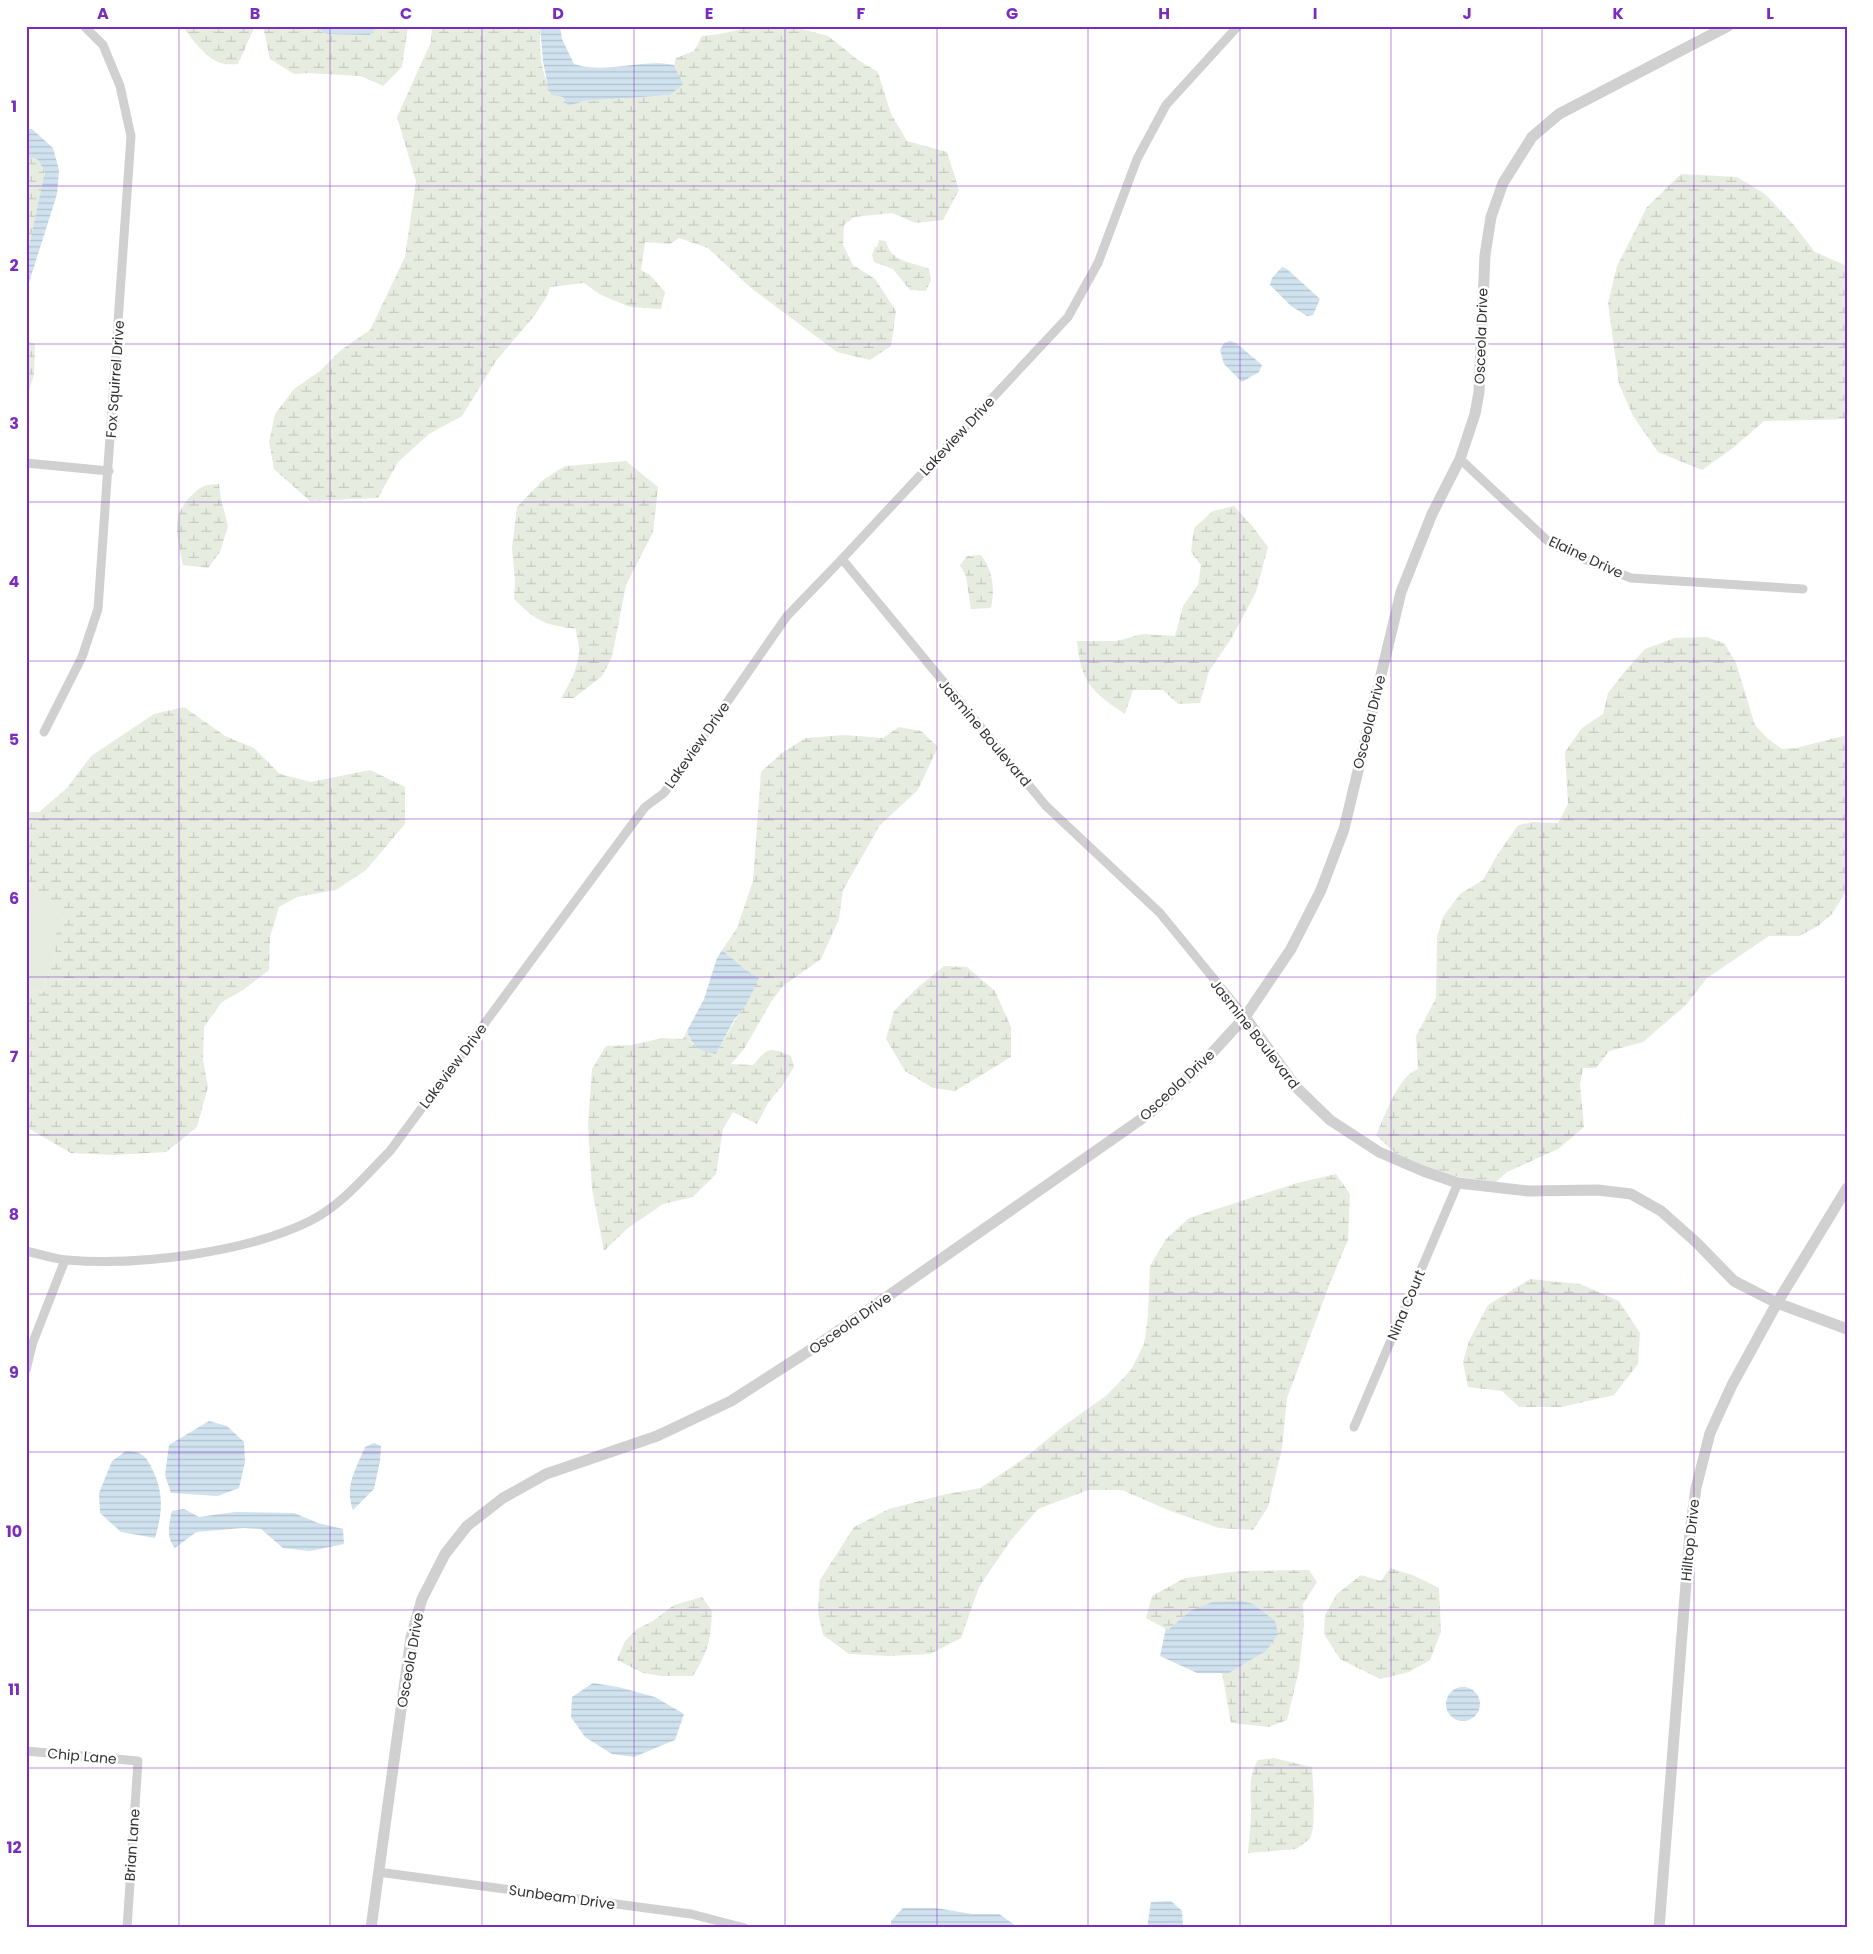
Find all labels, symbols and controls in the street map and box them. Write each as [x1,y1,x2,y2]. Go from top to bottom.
text: A [97,2,109,25]
text: B [250,2,260,25]
text: C [400,2,412,25]
text: D [552,2,564,25]
text: E [705,2,713,25]
text: F [857,2,866,25]
text: G [1006,2,1018,25]
text: H [1158,2,1170,25]
text: I [1313,2,1317,25]
text: J [1462,2,1472,25]
text: K [1612,2,1624,25]
text: L [1766,2,1774,25]
text: 1 [11,95,17,118]
text: 2 [9,254,19,277]
street label: Osceola Drive [1469,287,1493,384]
street label: Fox Squirrel Drive [101,319,129,439]
street label: Lakeview Drive [915,392,999,480]
text: 3 [9,412,19,435]
street label: Elaine Drive [1546,531,1627,583]
text: 4 [9,570,20,593]
street label: Osceola Drive [1348,673,1390,771]
street label: Jasmine Boulevard [934,675,1036,791]
street label: Lakeview Drive [660,697,735,792]
text: 5 [9,728,19,751]
text: 6 [9,887,19,910]
street label: Jasmine Boulevard [1206,975,1304,1093]
street label: Lakeview Drive [414,1019,492,1113]
text: 7 [10,1045,19,1068]
street label: Osceola Drive [1135,1045,1219,1125]
text: 8 [9,1203,19,1226]
street label: Nina Court [1382,1267,1430,1343]
street label: Osceola Drive [805,1287,895,1359]
text: 9 [9,1361,19,1384]
street label: Hilltop Drive [1676,1498,1704,1582]
text: 10 [6,1520,22,1543]
street label: Osceola Drive [392,1611,428,1709]
text: 11 [8,1678,20,1701]
street label: Chip Lane [46,1743,118,1769]
street label: Brian Lane [119,1808,145,1882]
text: 12 [6,1836,22,1859]
street label: Sunbeam Drive [508,1880,617,1914]

